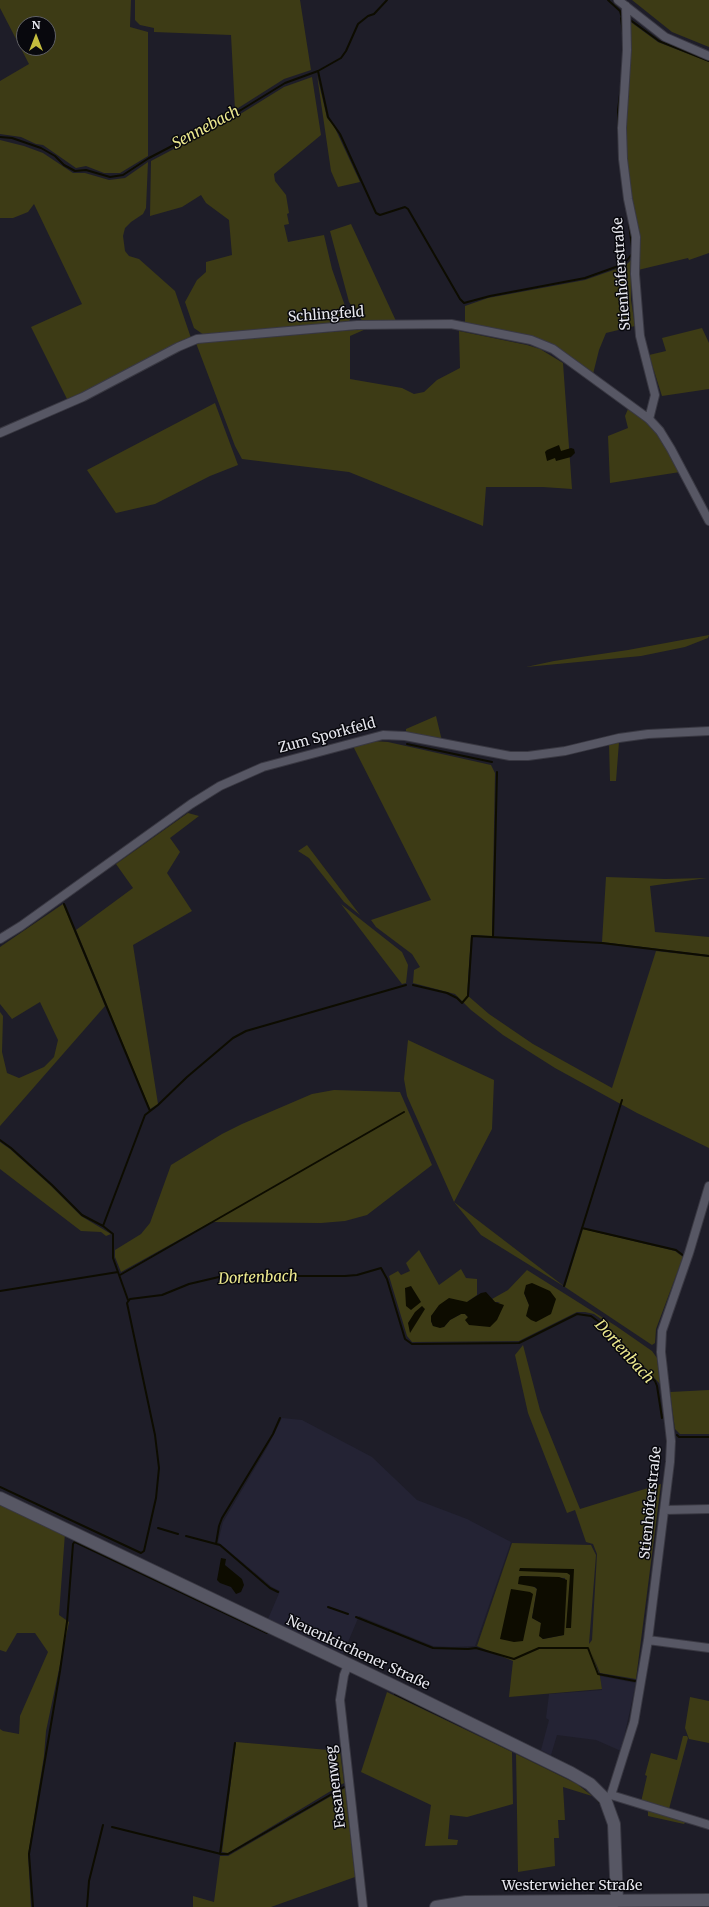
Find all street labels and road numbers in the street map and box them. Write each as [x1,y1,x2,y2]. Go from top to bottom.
street label: Stienhöferstraße [610,217,634,331]
street label: Schlingfeld [287,304,365,326]
street label: Zum Sporkfeld [277,715,377,757]
street label: Stienhöferstraße [637,1446,665,1560]
street label: Neuenkirchener Straße [284,1612,432,1694]
street label: Fasanenweg [323,1745,349,1829]
street label: Westerwieher Straße [502,1878,642,1894]

